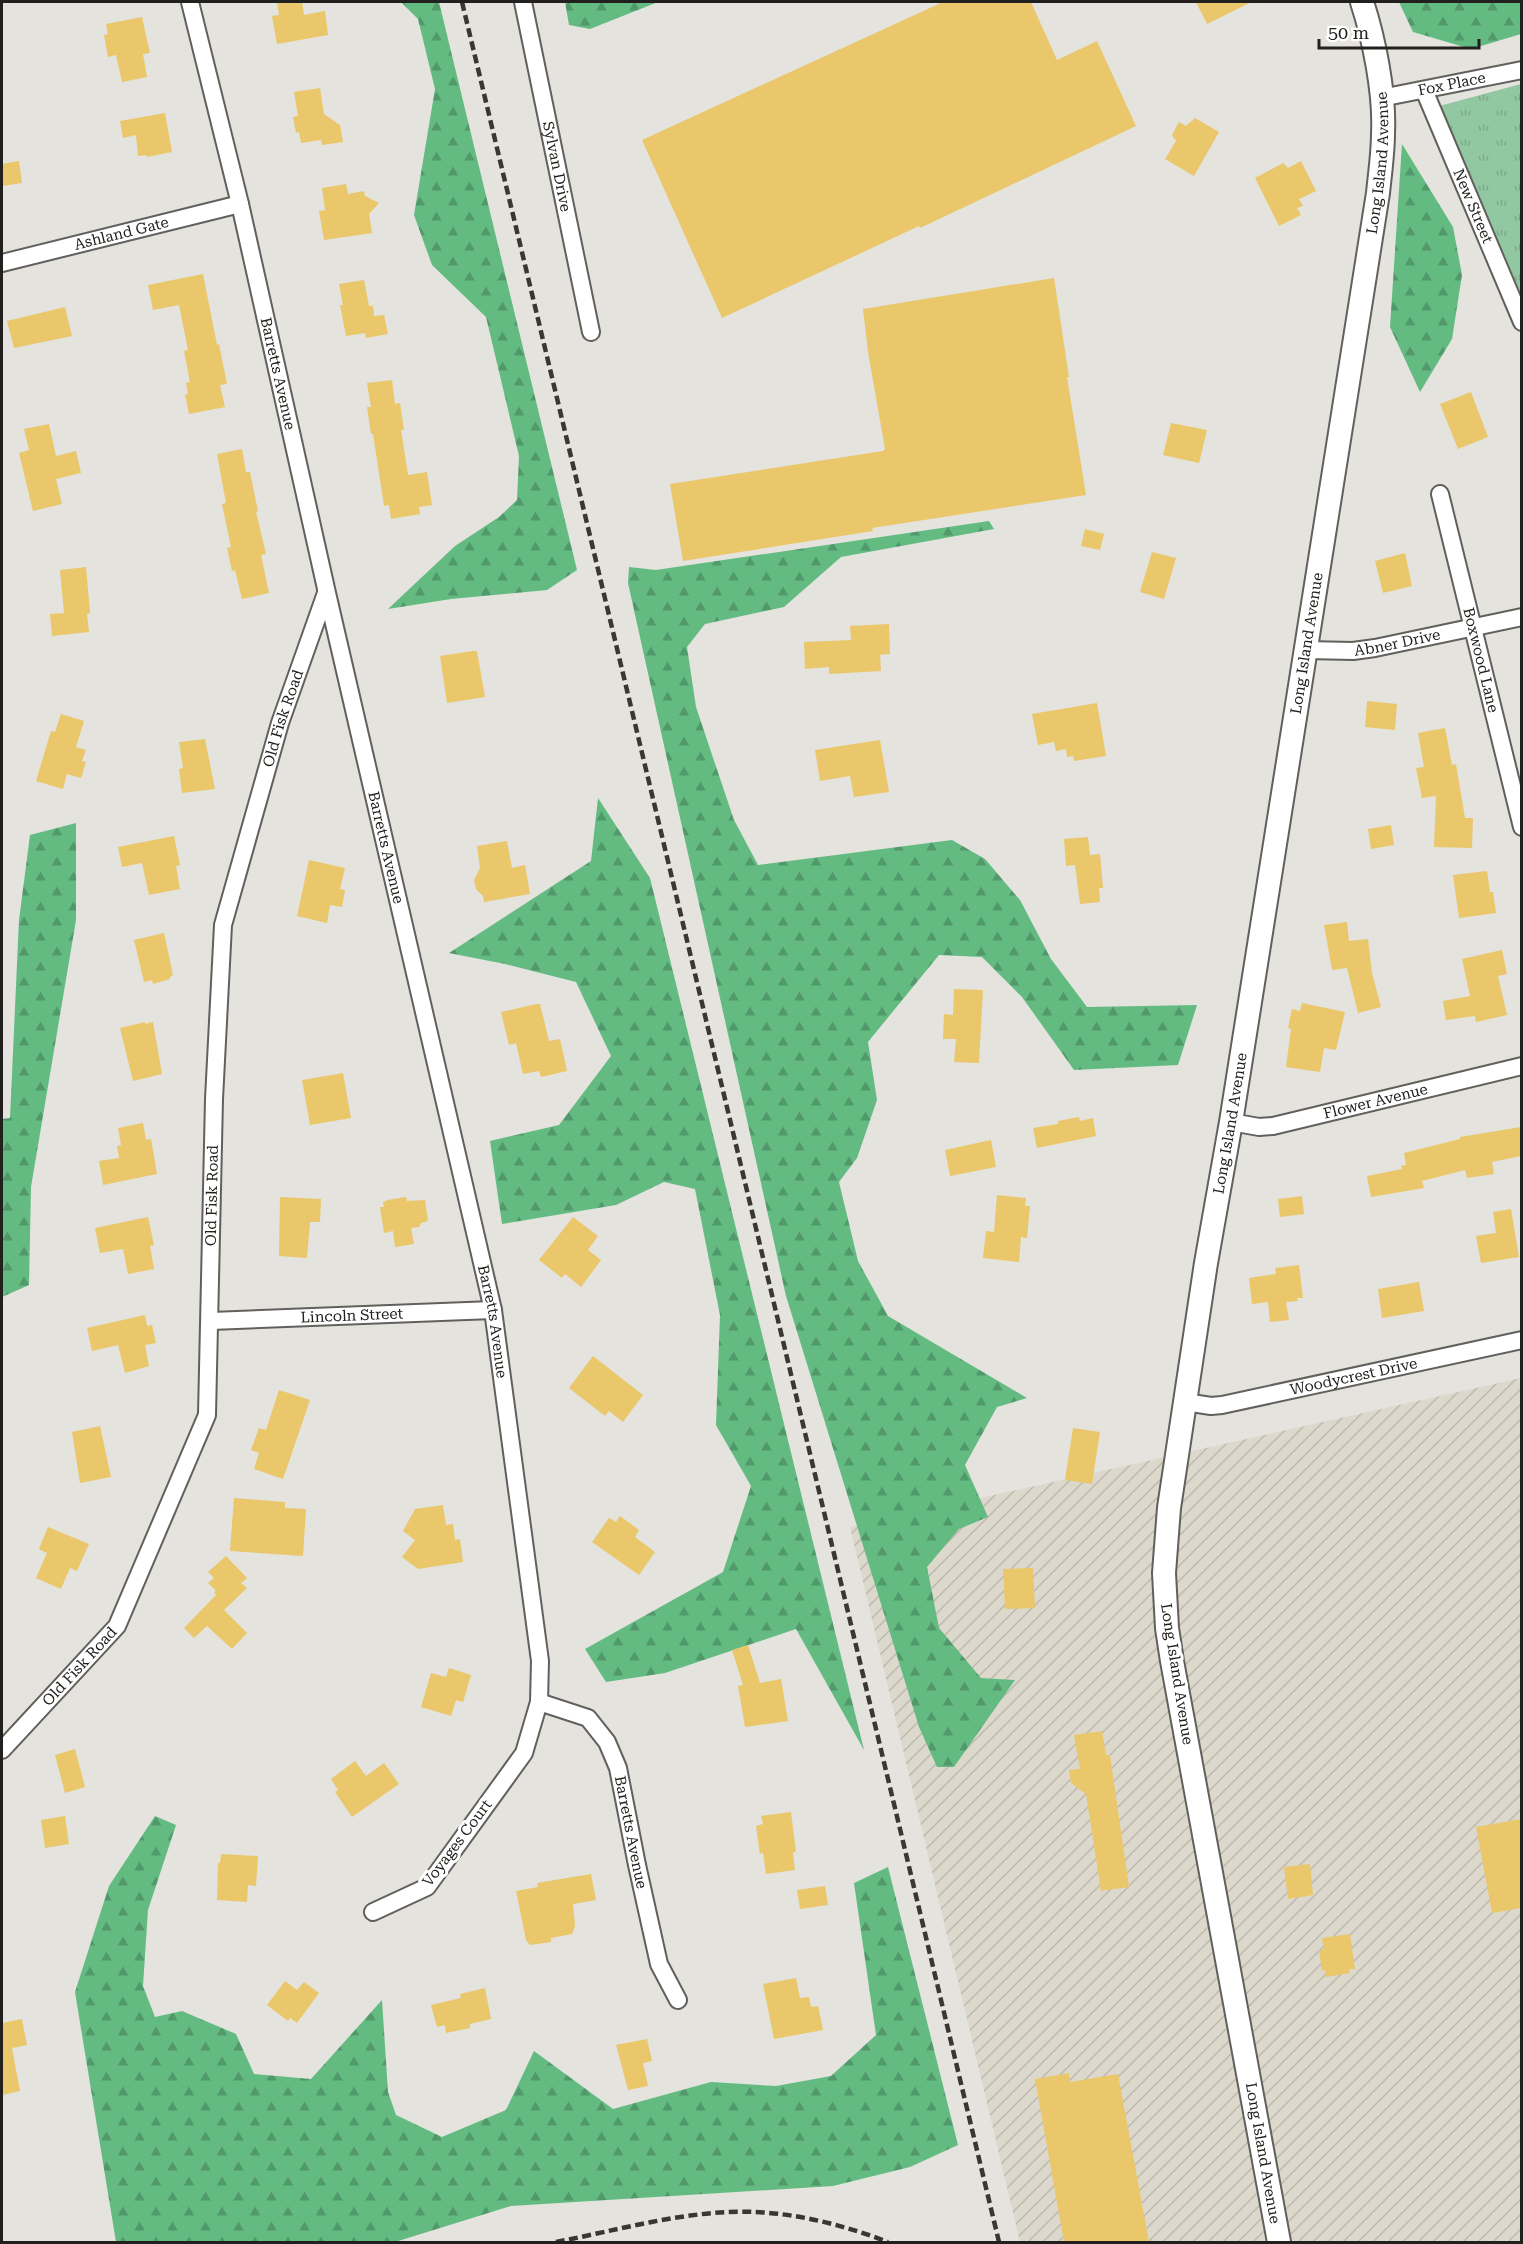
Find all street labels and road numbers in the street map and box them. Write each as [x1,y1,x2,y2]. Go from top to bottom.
street label: Fox Place [1416,68,1487,99]
street label: Long Island Avenue [1363,91,1392,235]
street label: Sylvan Drive [539,120,575,213]
street label: New Street [1449,166,1497,246]
street label: Ashland Gate [72,213,170,254]
street label: Barretts Avenue [257,316,299,432]
street label: Long Island Avenue [1287,571,1327,715]
street label: Boxwood Lane [1459,606,1502,714]
street label: Abner Drive [1353,625,1442,660]
street label: Old Fisk Road [259,667,307,769]
street label: Barretts Avenue [364,790,408,905]
street label: Long Island Avenue [1209,1051,1251,1195]
street label: Flower Avenue [1322,1080,1430,1123]
street label: Old Fisk Road [202,1144,222,1246]
street label: Barretts Avenue [474,1263,511,1379]
street label: Lincoln Street [300,1304,404,1326]
street label: Woodycrest Drive [1288,1354,1419,1399]
street label: Long Island Avenue [1157,1602,1197,1746]
street label: Old Fisk Road [39,1623,121,1710]
street label: Barretts Avenue [611,1774,651,1890]
street label: Voyages Court [419,1796,496,1890]
street label: Long Island Avenue [1242,2081,1284,2225]

